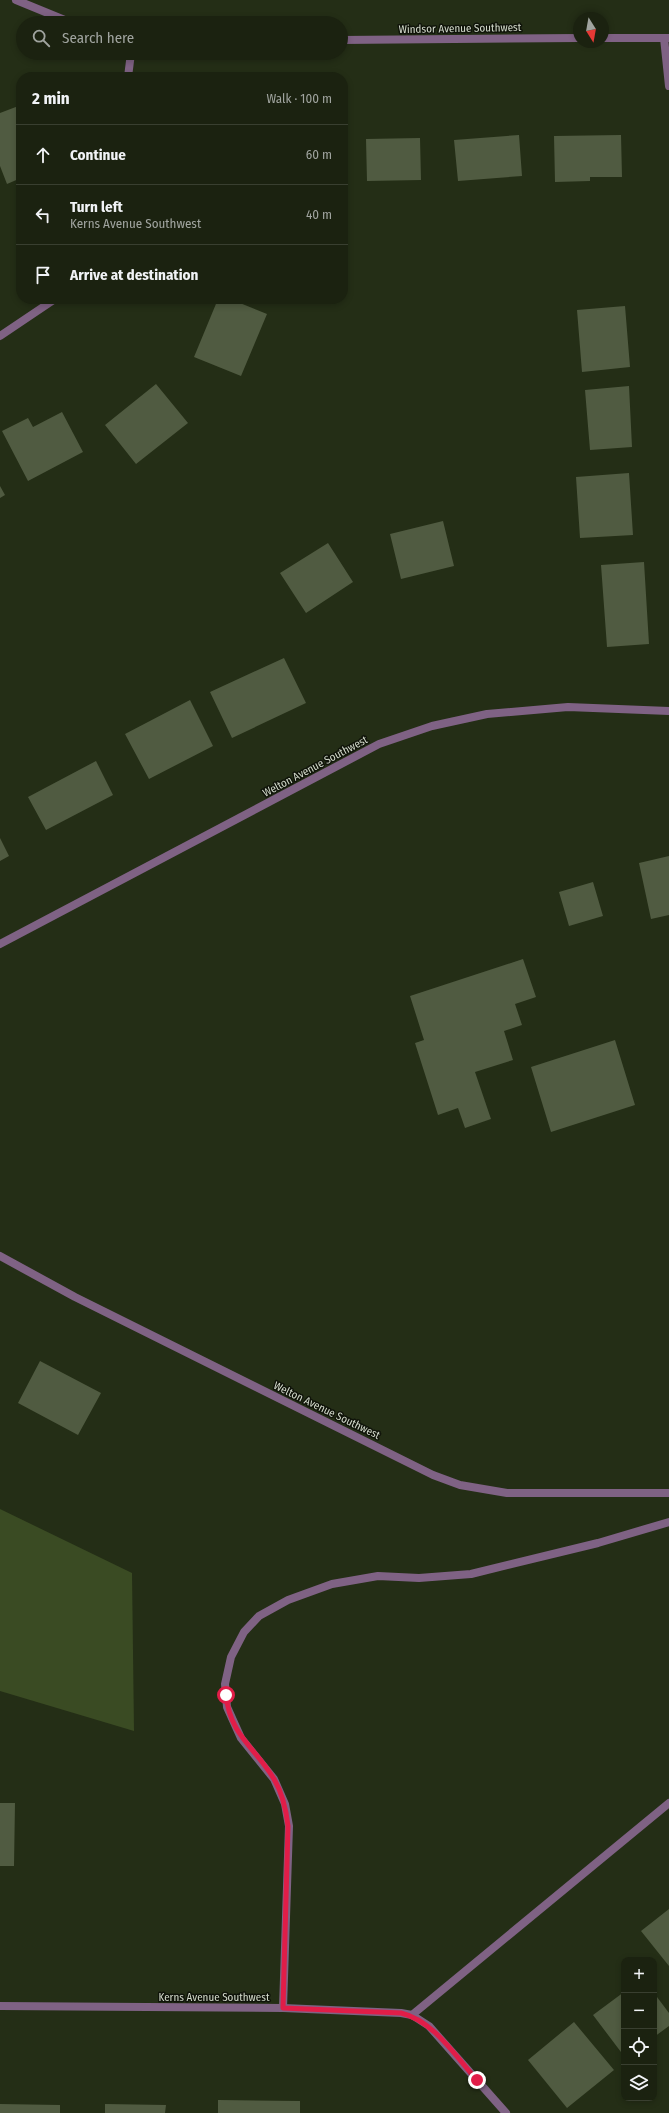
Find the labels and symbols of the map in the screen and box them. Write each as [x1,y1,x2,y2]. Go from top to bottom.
north arrow [573,12,609,48]
street label: Windsor Avenue Southwest [399,21,522,36]
street label: Welton Avenue Southwest [261,733,370,800]
street label: Welton Avenue Southwest [271,1379,383,1442]
route start [217,1686,235,1704]
street label: Kerns Avenue Southwest [159,1991,270,2004]
route end [468,2071,486,2089]

